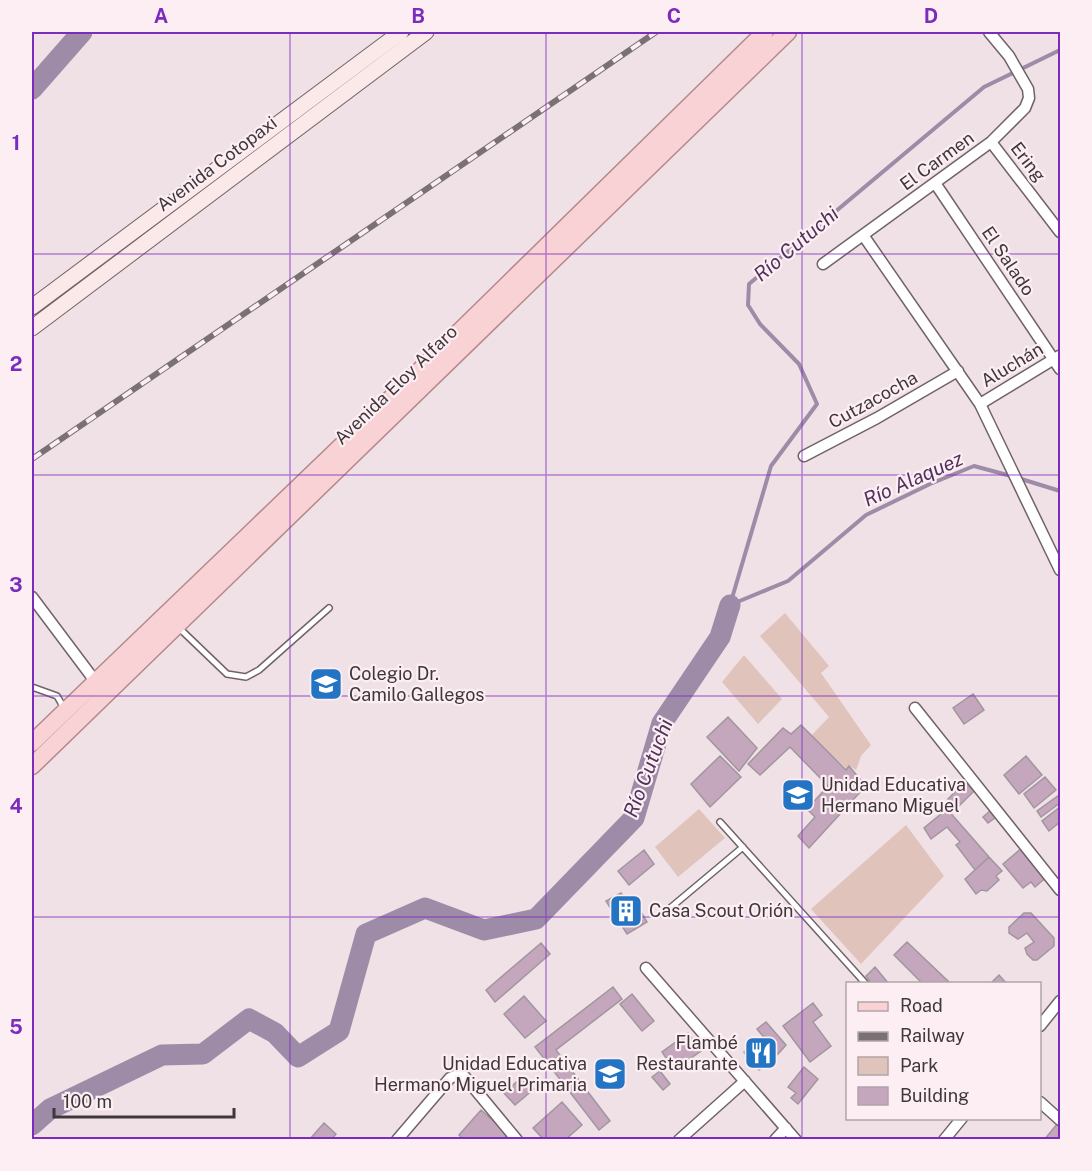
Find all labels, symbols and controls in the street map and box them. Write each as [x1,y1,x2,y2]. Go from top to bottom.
text: A [154,4,168,28]
text: B [411,4,425,28]
text: C [667,4,681,28]
text: D [924,4,938,28]
street label: Avenida Cotopaxi [153,112,281,216]
street label: El Carmen [896,127,978,194]
text: 1 [12,131,20,155]
street label: Ering [1007,138,1050,186]
water label: Río Cutuchi [749,202,843,286]
street label: El Salado [978,222,1039,299]
street label: Avenida Eloy Alfaro [330,321,461,449]
street label: Aluchán [977,338,1047,391]
text: 2 [10,352,22,376]
street label: Cutzacocha [825,367,921,433]
water label: Río Alaquez [860,446,967,512]
text: 3 [9,573,23,597]
place label: Colegio Dr. Camilo Gallegos [349,663,484,705]
school or university icon: Colegio Dr. Camilo Gallegos [308,666,344,702]
water label: Río Cutuchi [618,715,678,820]
place label: Unidad Educativa Hermano Miguel [821,774,966,816]
school or university icon: Unidad Educativa Hermano Miguel [780,777,816,813]
text: 4 [9,794,23,818]
building icon: Casa Scout Orión [608,893,644,929]
place label: Casa Scout Orión [649,900,794,921]
legend [846,982,1041,1120]
text: Road [900,995,943,1016]
text: 5 [9,1015,23,1039]
text: Railway [900,1025,965,1046]
place label: Flambé Restaurante [636,1032,738,1074]
restaurant icon: Flambé Restaurante [743,1035,779,1071]
place label: Unidad Educativa Hermano Miguel Primaria [374,1053,587,1095]
text: Park [900,1055,938,1076]
school or university icon: Unidad Educativa Hermano Miguel Primaria [592,1056,628,1092]
scale bar [54,1081,234,1119]
text: Building [900,1085,969,1106]
text: 100 m [63,1091,112,1112]

